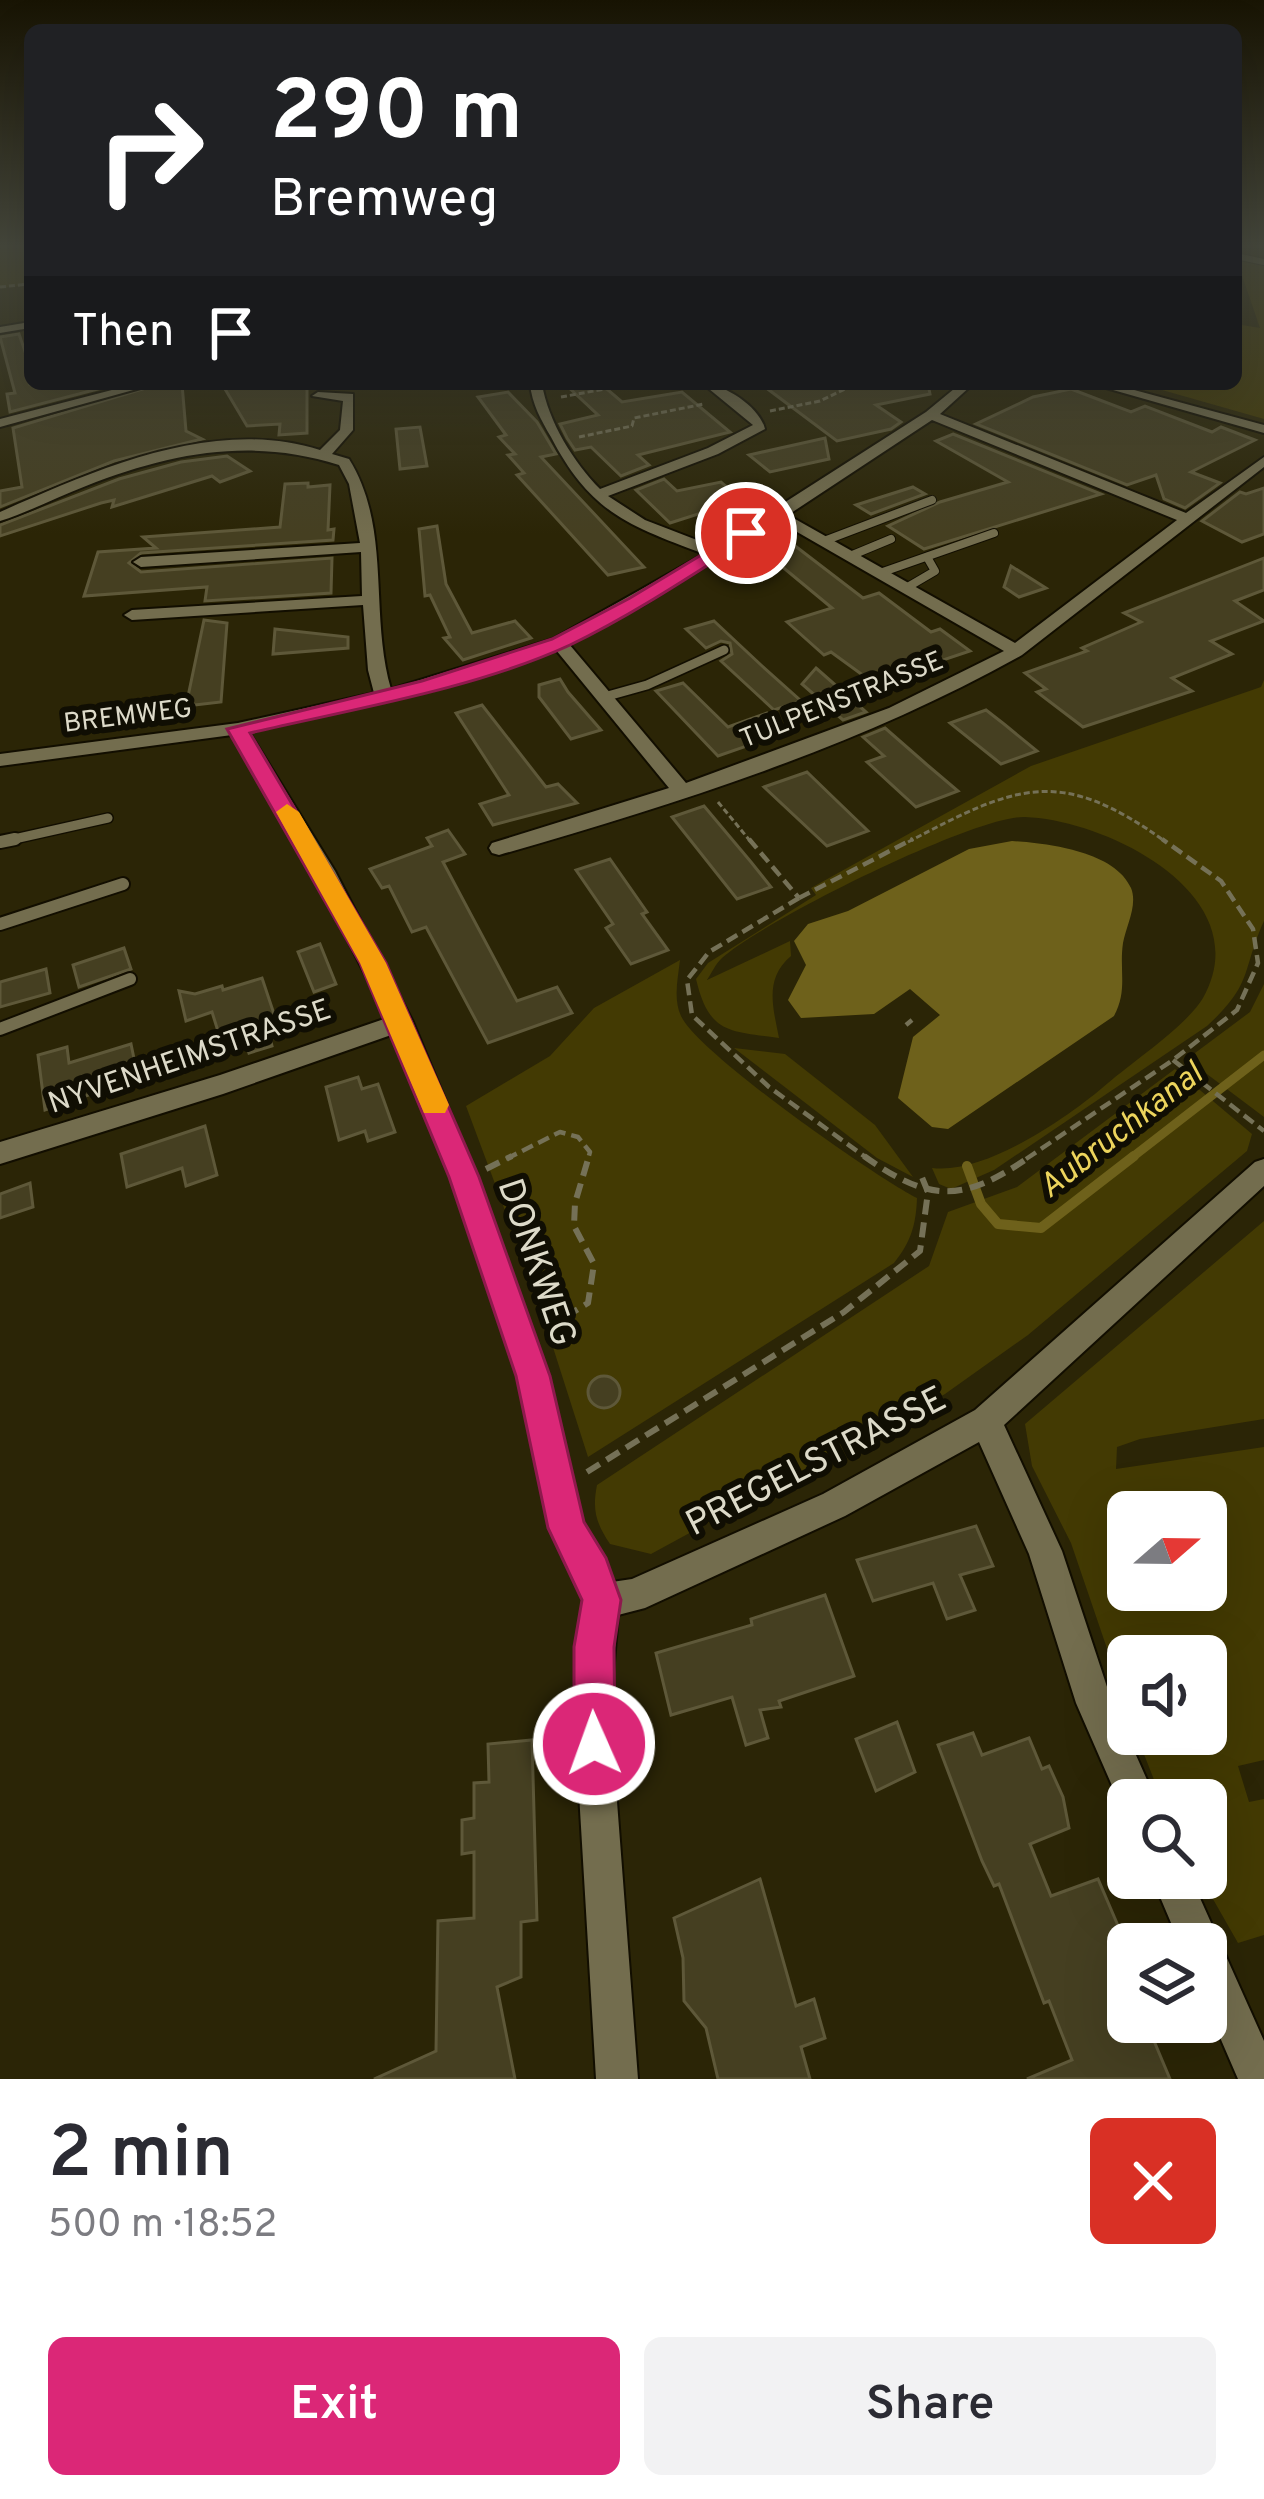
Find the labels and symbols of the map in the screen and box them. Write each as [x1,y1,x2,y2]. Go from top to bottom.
pin [695,482,797,584]
street label: TULPENSTRASSE [735,645,949,757]
street label: BREMWEG [62,692,194,742]
street label: NYVENHEIMSTRASSE [44,992,336,1124]
water label: Aubruchkanal [1031,1054,1214,1209]
street label: DONKWEG [485,1173,585,1353]
street label: PREGELSTRASSE [679,1378,955,1548]
north arrow [1107,1491,1227,1611]
position arrow [531,1681,657,1807]

